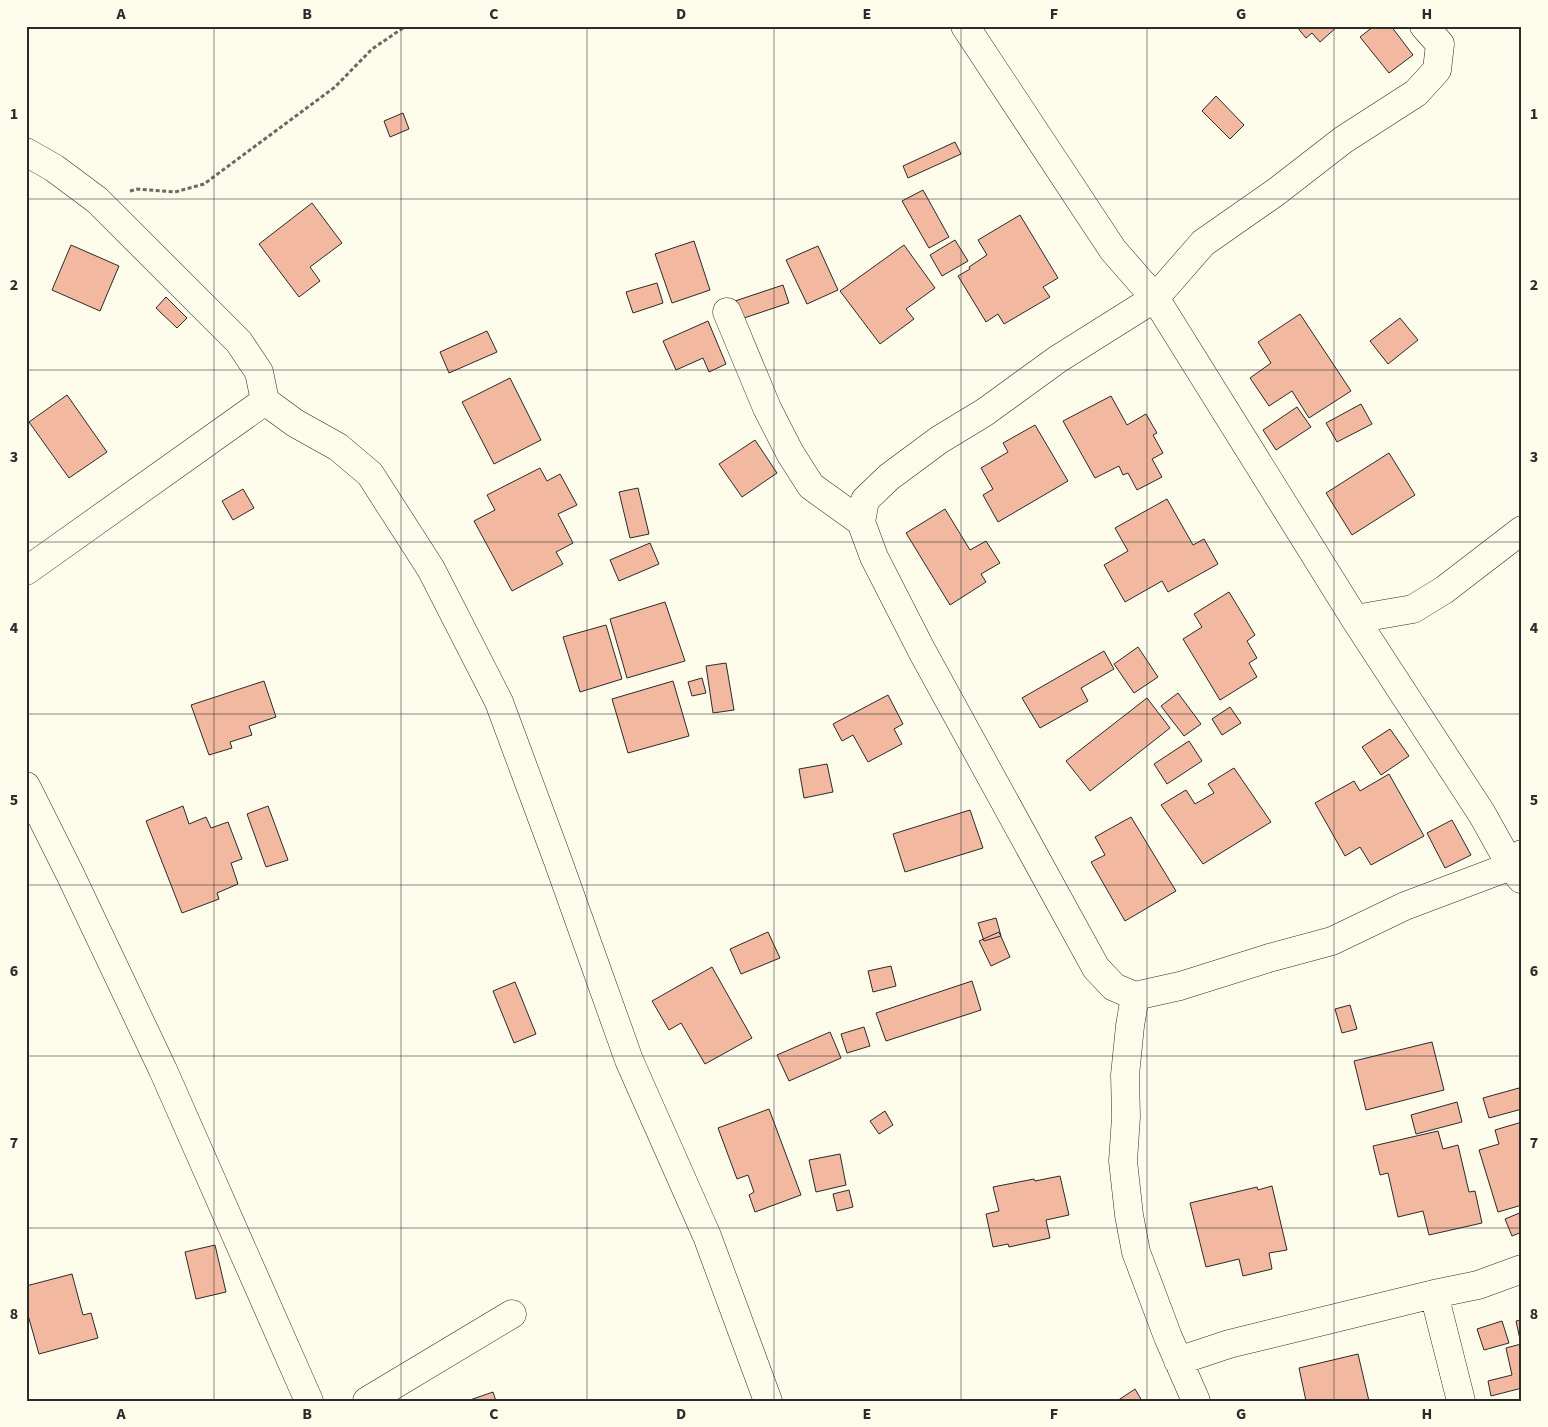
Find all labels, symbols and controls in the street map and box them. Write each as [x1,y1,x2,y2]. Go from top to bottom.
text: A [115,3,126,25]
text: B [302,3,312,25]
text: C [489,3,499,25]
text: D [676,3,686,25]
text: E [863,3,871,25]
text: F [1050,3,1058,25]
text: G [1236,3,1246,25]
text: H [1422,3,1432,25]
text: 1 [10,103,18,125]
text: 1 [1530,103,1538,125]
text: 2 [10,274,18,296]
text: 2 [1530,274,1538,296]
text: 3 [10,446,18,468]
text: 3 [1530,446,1538,468]
text: 4 [10,617,19,639]
text: 4 [1530,617,1539,639]
text: 5 [10,789,18,811]
text: 5 [1530,789,1538,811]
text: 6 [10,960,18,982]
text: 6 [1530,960,1538,982]
text: 7 [10,1132,18,1154]
text: 7 [1530,1132,1538,1154]
text: 8 [10,1303,18,1325]
text: 8 [1530,1303,1538,1325]
text: A [115,1403,126,1425]
text: B [302,1403,312,1425]
text: C [489,1403,499,1425]
text: D [676,1403,686,1425]
text: E [863,1403,871,1425]
text: F [1050,1403,1058,1425]
text: G [1236,1403,1246,1425]
text: H [1422,1403,1432,1425]

